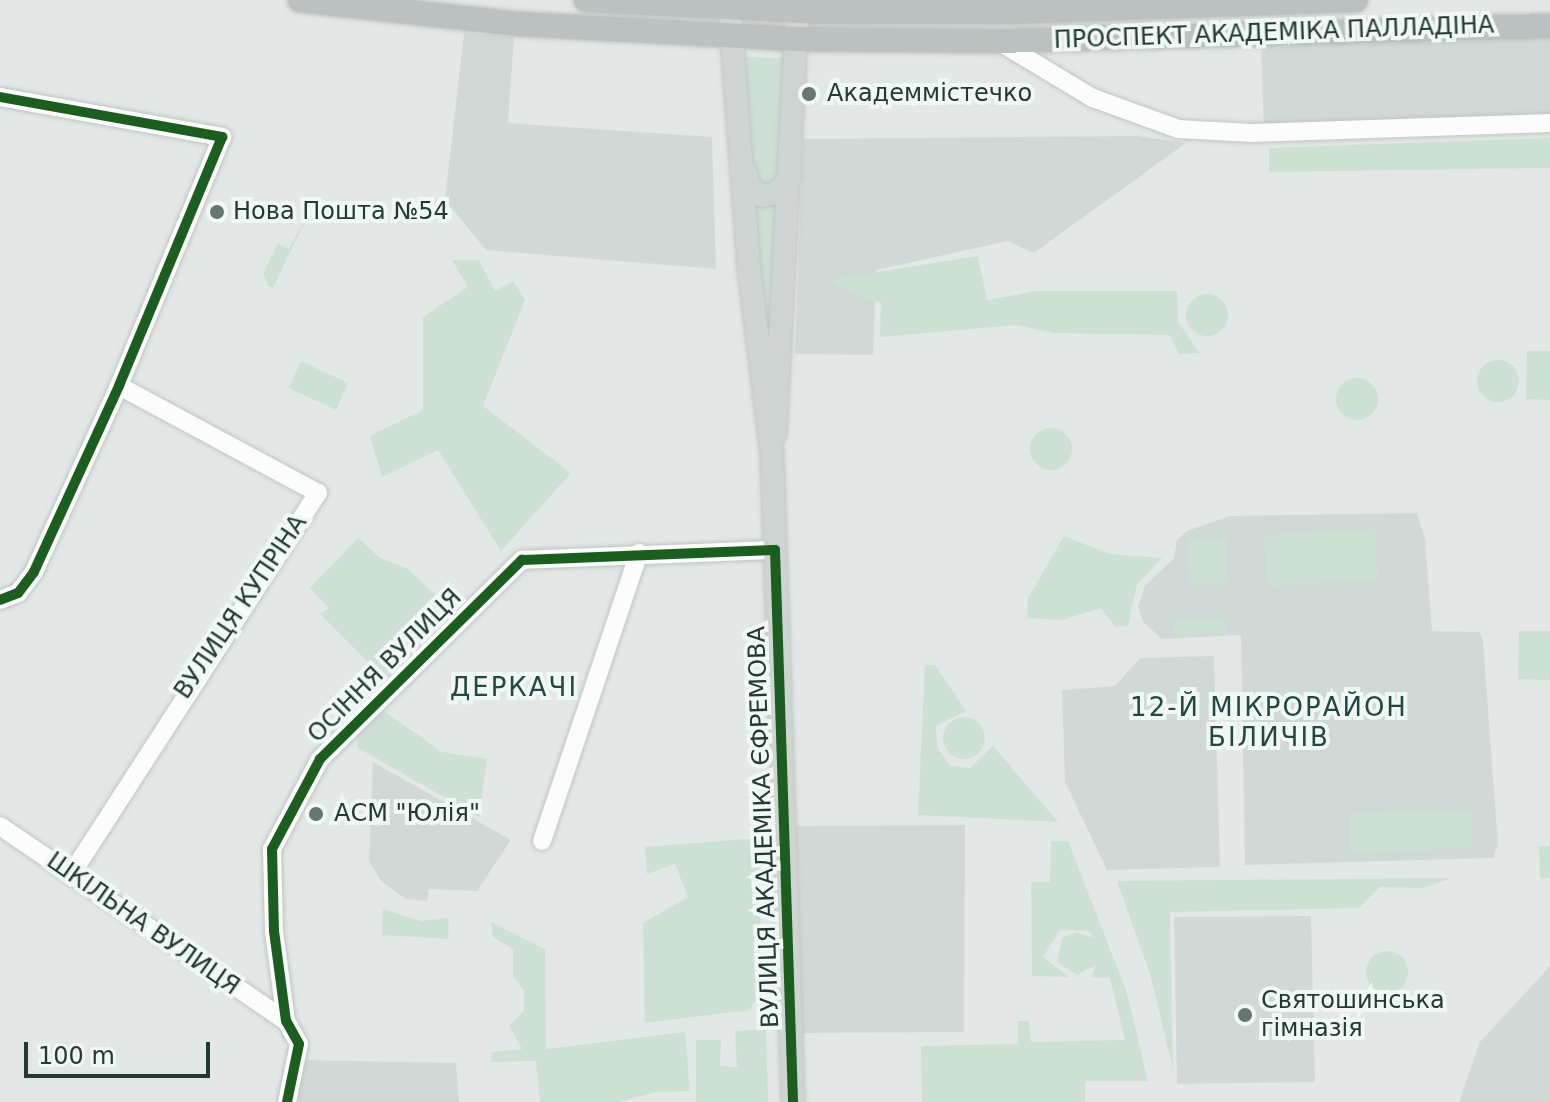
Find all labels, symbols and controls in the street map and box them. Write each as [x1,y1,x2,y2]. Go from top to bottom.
street label: ПРОСПЕКТ АКАДЕМІКА ПАЛЛАДІНА [1053,11,1495,55]
place label: Академмістечко [827,80,1032,108]
marker: Академмістечко [798,83,820,105]
place label: Нова Пошта №54 [233,198,449,226]
marker: Нова Пошта №54 [208,203,226,221]
street label: ВУЛИЦЯ КУПРІНА [169,510,313,704]
street label: ОСІННЯ ВУЛИЦЯ [302,583,468,749]
street label: ВУЛИЦЯ АКАДЕМІКА ЄФРЕМОВА [743,626,785,1028]
district label: ДЕРКАЧІ [450,672,578,704]
district label: 12-Й МІКРОРАЙОН БІЛИЧІВ [1130,692,1408,754]
place label: АСМ "Юлія" [334,800,480,828]
marker: АСМ "Юлія" [305,803,327,825]
street label: ШКІЛЬНА ВУЛИЦЯ [41,847,245,1001]
place label: Святошинська гімназія [1261,987,1445,1043]
marker: Святошинська гімназія [1236,1006,1254,1024]
scale bar [28,1026,214,1076]
text: 100 m [38,1042,115,1070]

